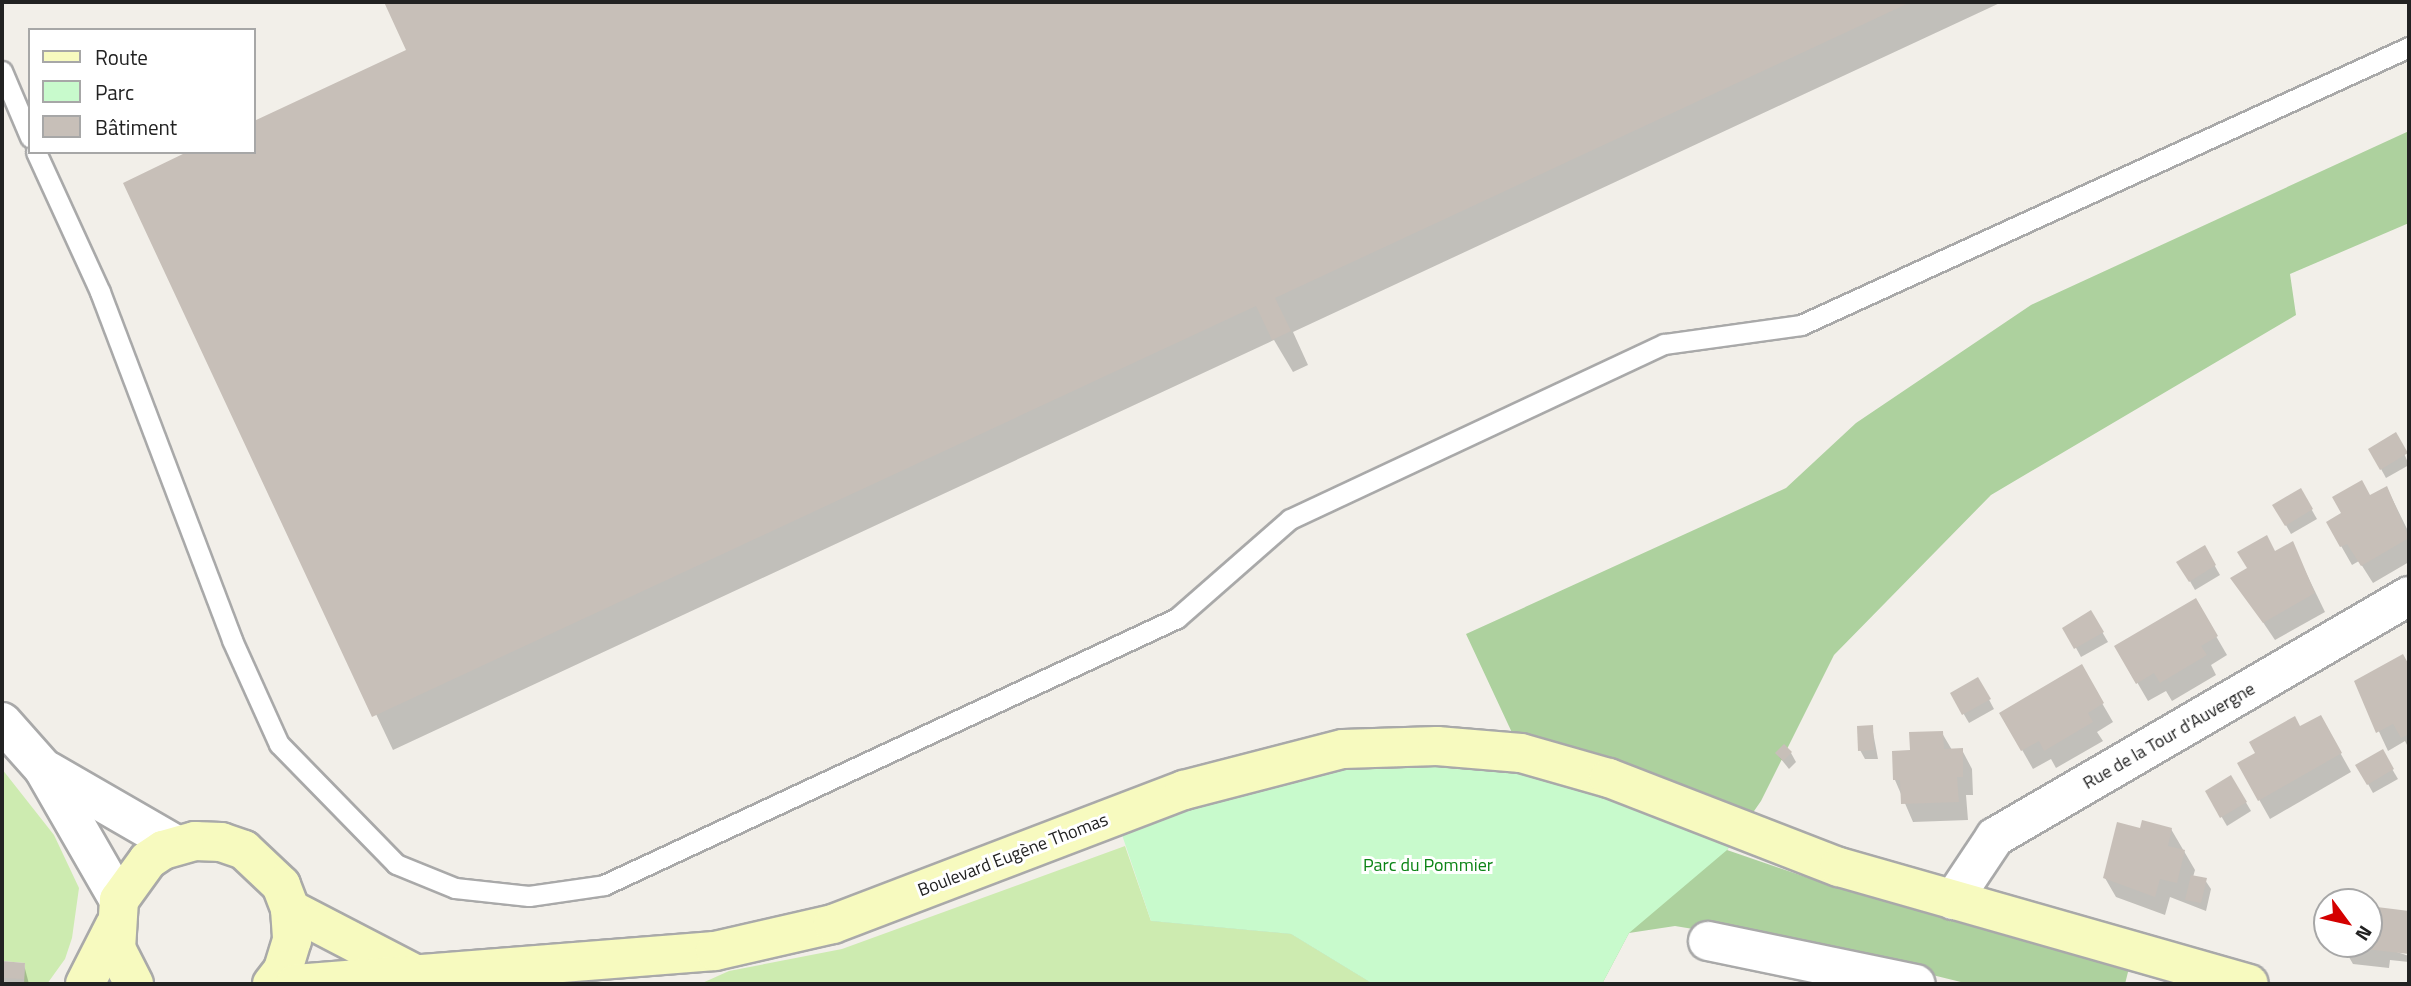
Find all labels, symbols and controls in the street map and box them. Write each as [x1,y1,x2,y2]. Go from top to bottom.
legend [28,28,256,154]
text: Route [95,41,148,73]
text: Parc [95,76,134,108]
text: Bâtiment [95,111,177,143]
street label: Rue de la Tour d'Auvergne [2079,678,2259,794]
street label: Boulevard Eugène Thomas [915,809,1111,901]
park label: Parc du Pommier [1363,854,1493,876]
north arrow [2313,888,2383,958]
text: N [2349,920,2380,947]

